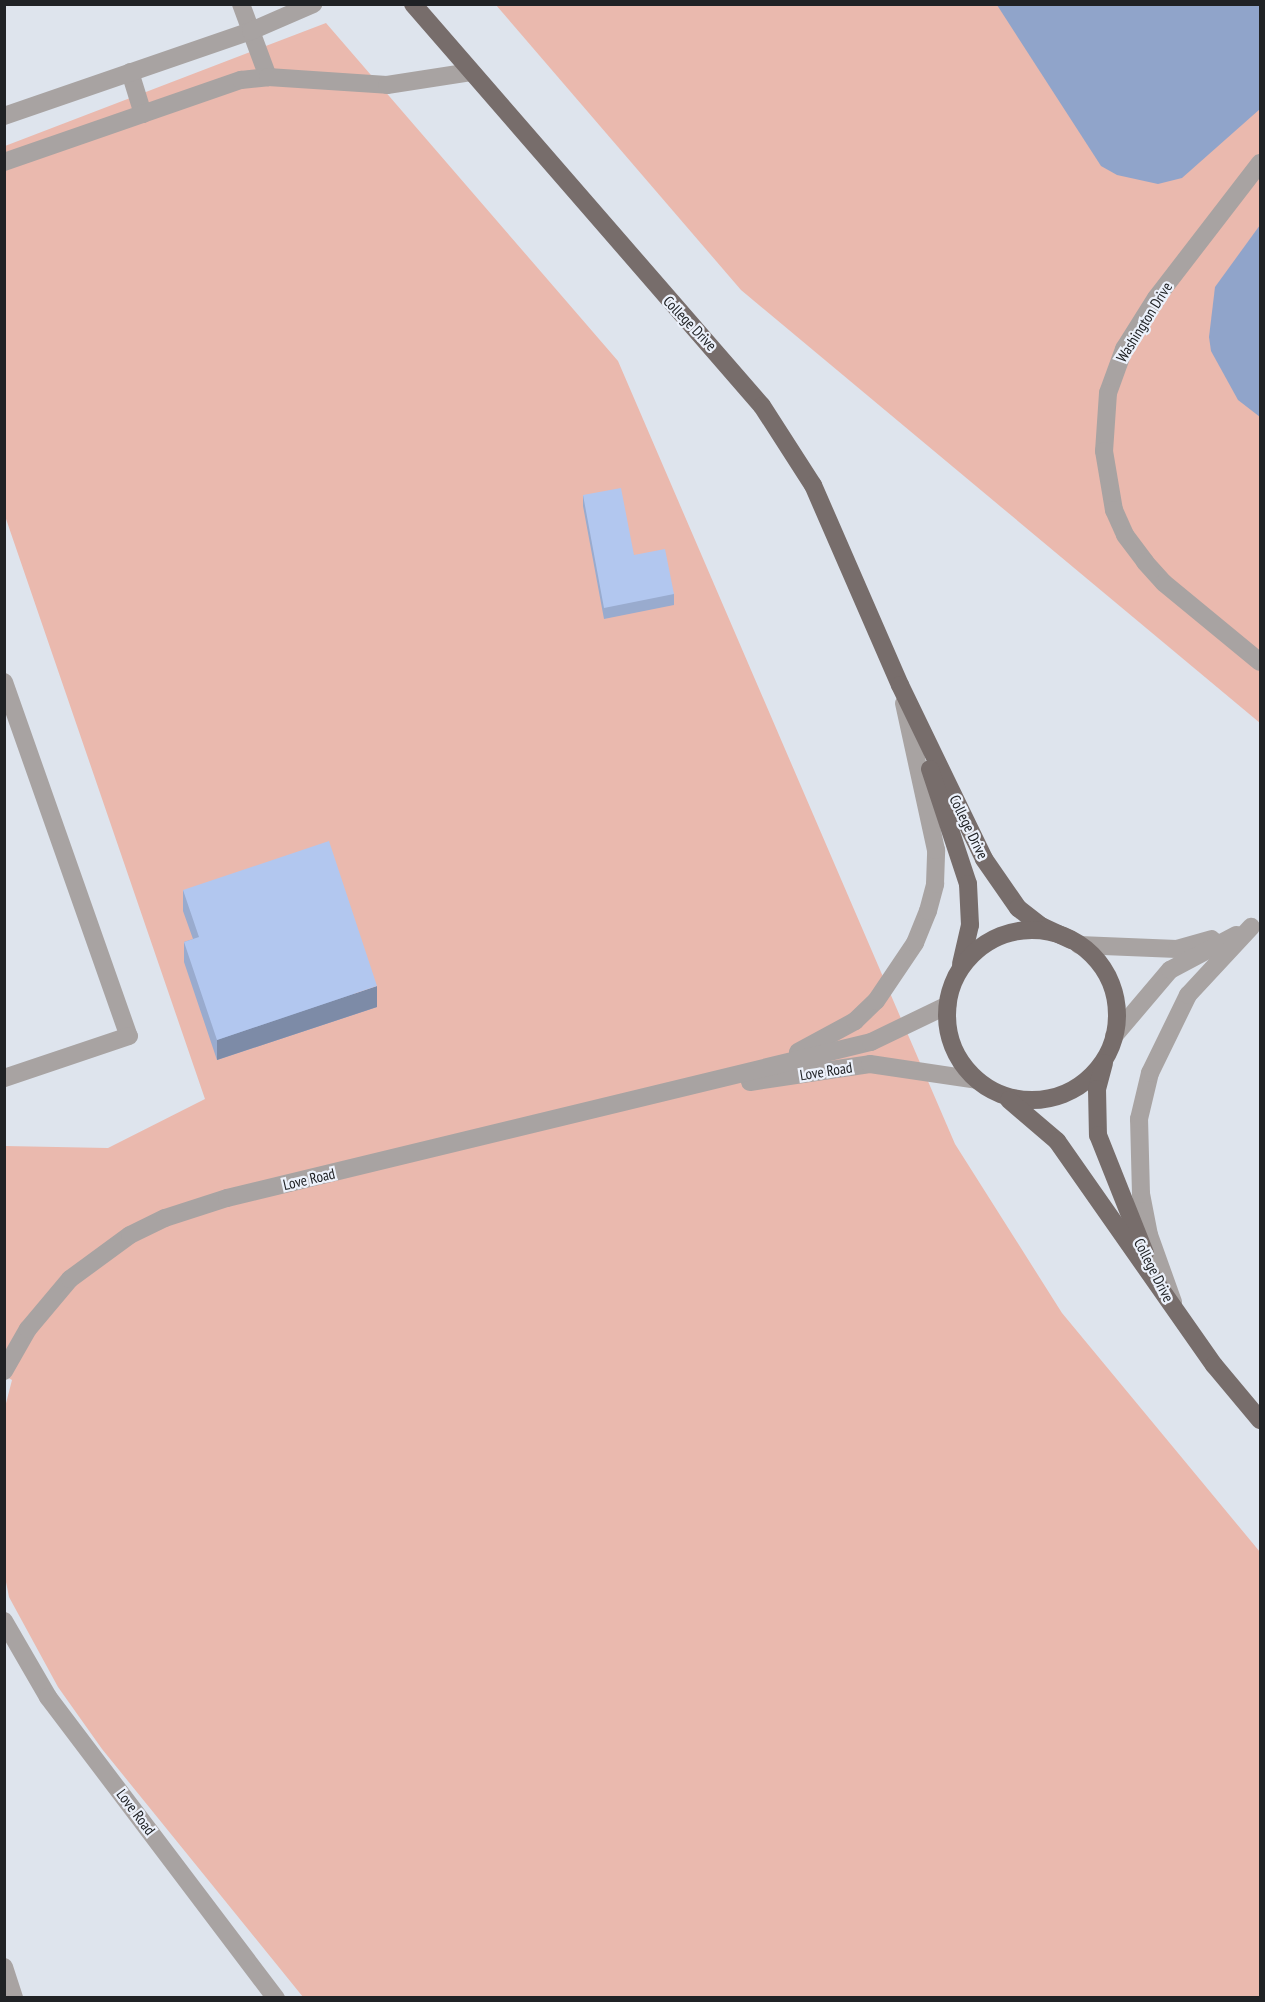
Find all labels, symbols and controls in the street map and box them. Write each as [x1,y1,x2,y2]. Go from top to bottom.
street label: Washington Drive [1112,279,1176,365]
street label: College Drive [660,292,720,354]
street label: College Drive [946,792,992,862]
street label: Love Road [799,1058,853,1084]
street label: Love Road [281,1164,337,1194]
street label: College Drive [1130,1235,1178,1305]
street label: Love Road [113,1786,159,1838]

